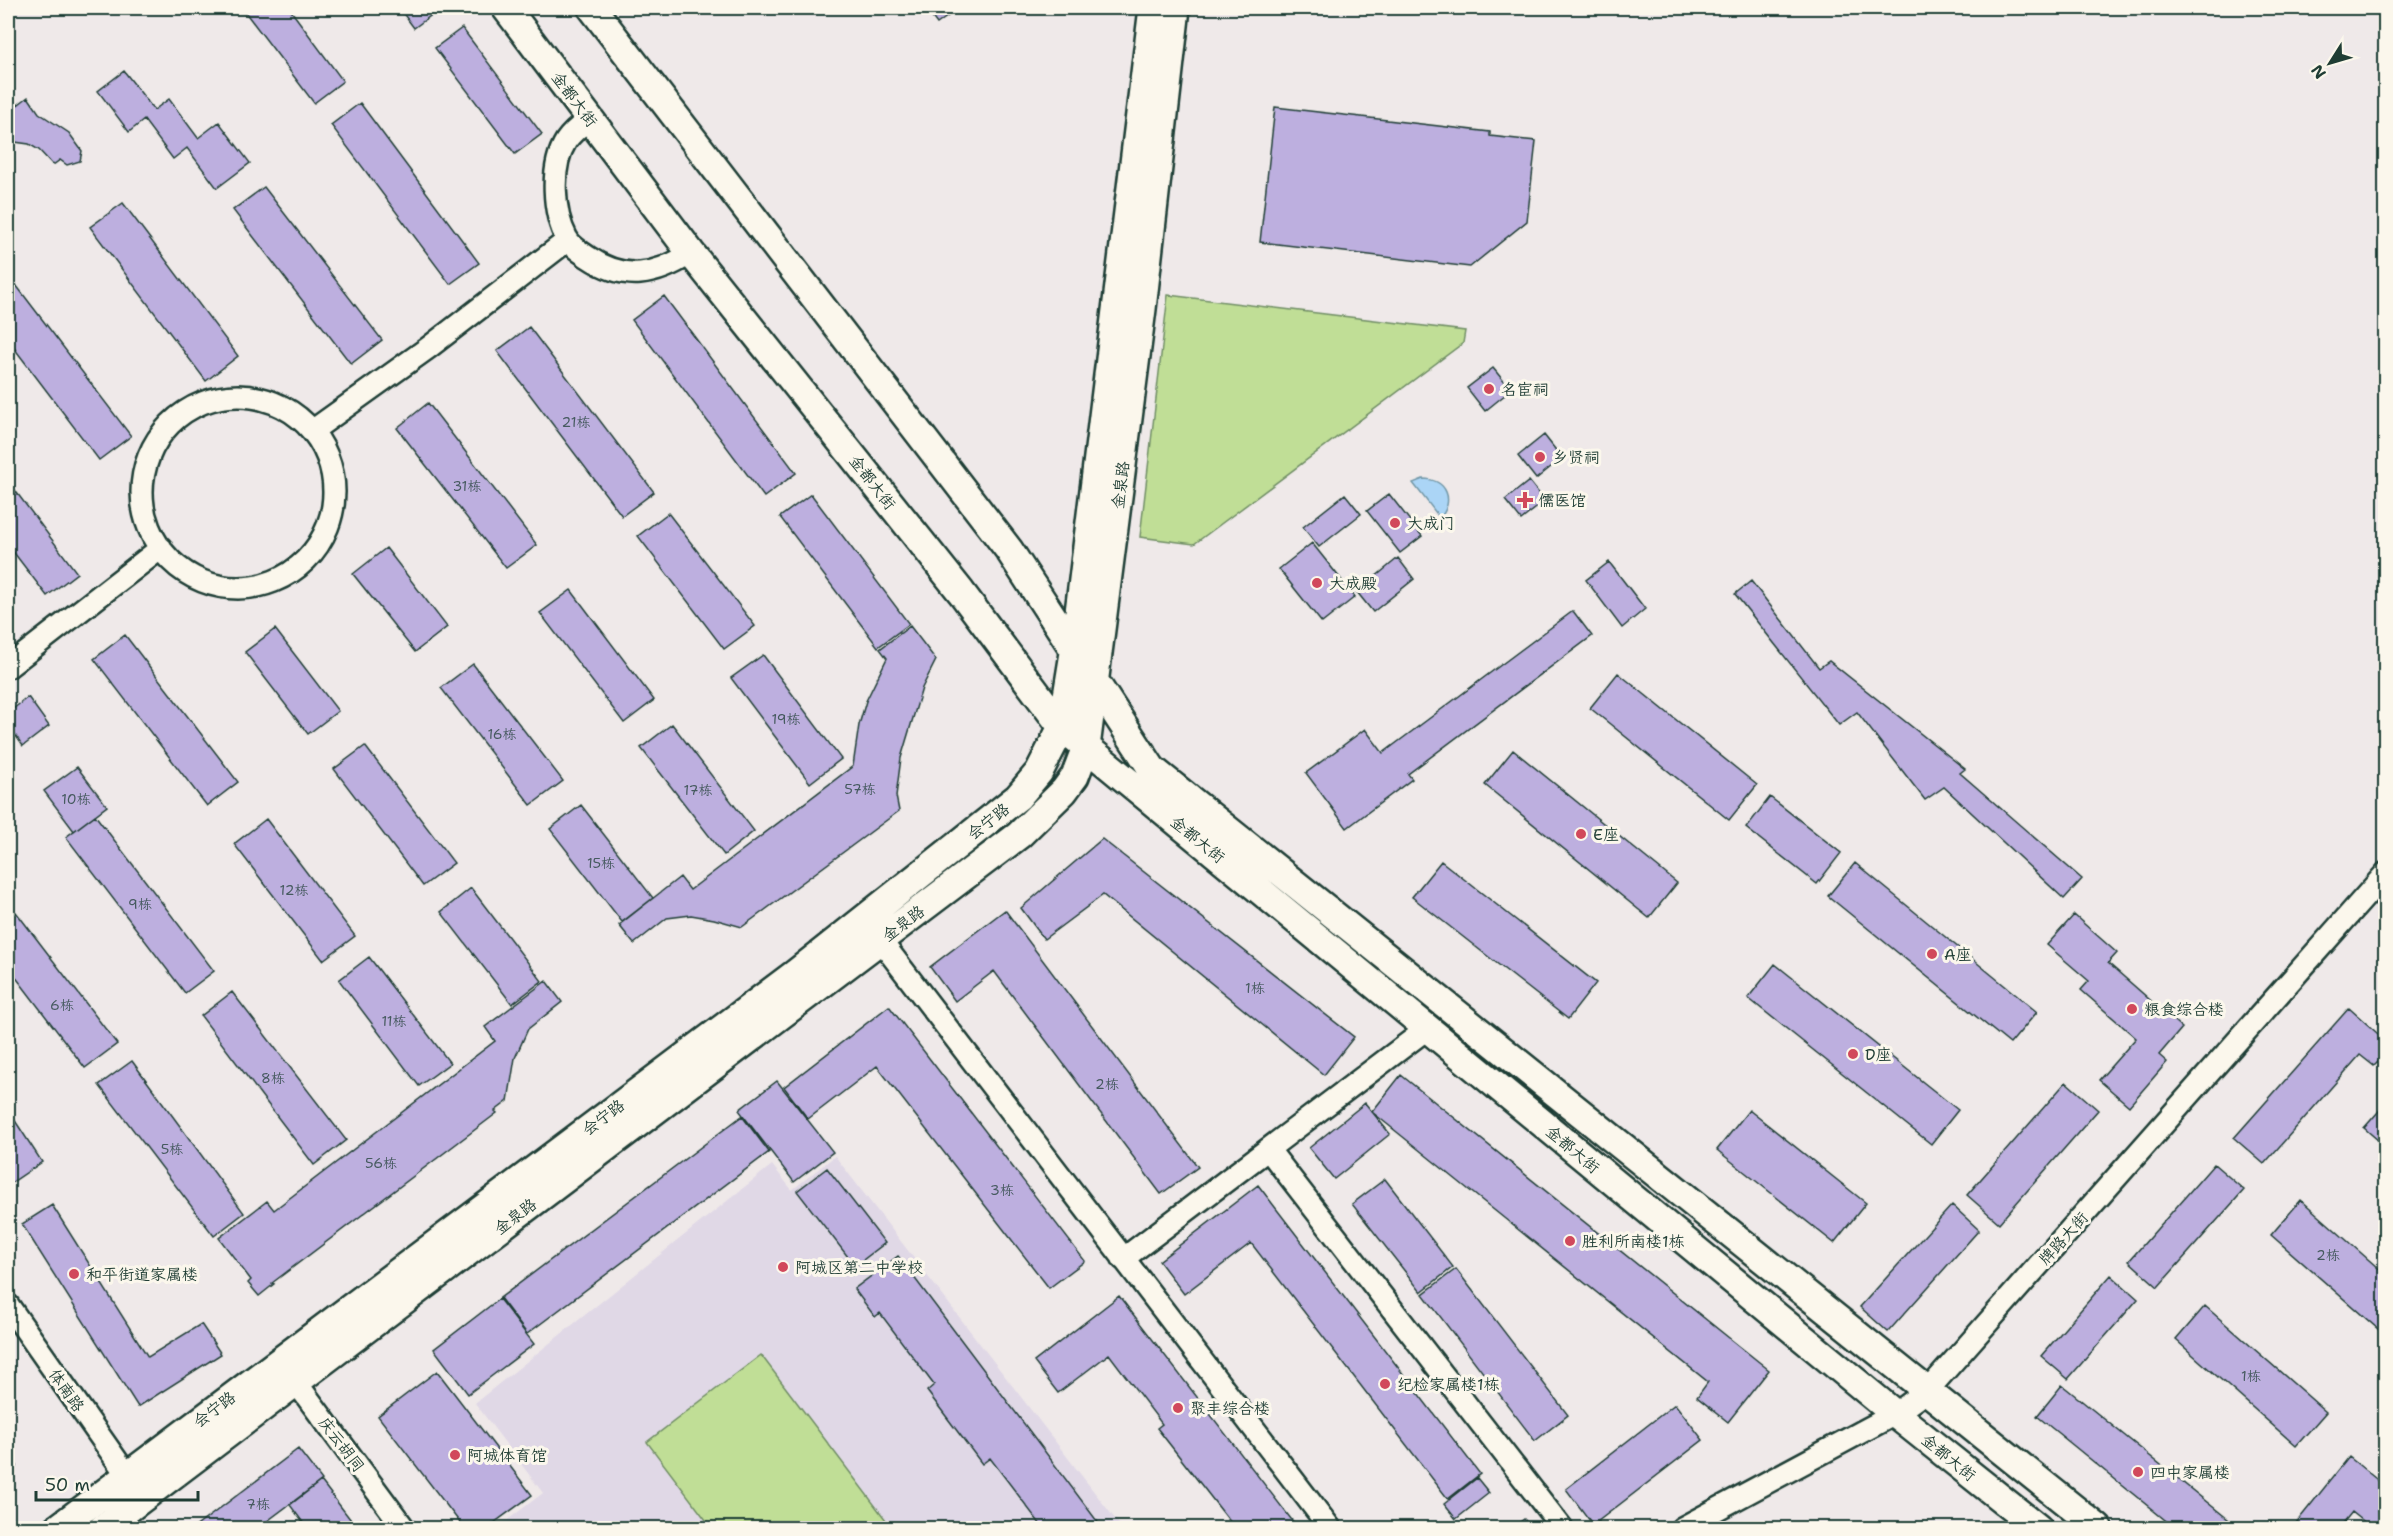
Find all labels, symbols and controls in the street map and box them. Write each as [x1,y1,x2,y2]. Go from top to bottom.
north arrow [2300,33,2360,93]
text: N [2306,60,2331,83]
street label: 金都大街 [547,67,602,131]
place label: 名宦祠 [1501,379,1549,400]
marker: 名宦祠 [1482,382,1496,396]
house number: 21栋 [562,413,590,431]
place label: 乡贤祠 [1552,447,1600,468]
marker: 乡贤祠 [1533,450,1547,464]
street label: 金都大街 [845,451,901,514]
street label: 金泉路 [1107,460,1134,510]
house number: 31栋 [453,477,481,495]
place label: 儒医馆 [1538,490,1586,511]
marker: 儒医馆 [1516,491,1534,509]
place label: 大成门 [1407,513,1455,534]
marker: 大成门 [1388,516,1402,530]
place label: 大成殿 [1329,573,1377,594]
marker: 大成殿 [1310,576,1324,590]
house number: 19栋 [771,710,801,728]
house number: 16栋 [487,725,517,743]
house number: 57栋 [844,780,876,798]
house number: 17栋 [684,781,712,799]
house number: 10栋 [61,790,91,808]
street label: 会宁路 [963,798,1014,844]
street label: 金都大街 [1166,811,1229,868]
place label: E座 [1593,824,1619,845]
marker: E座 [1574,827,1588,841]
house number: 15栋 [587,854,615,872]
house number: 12栋 [280,881,308,899]
house number: 9栋 [128,895,152,913]
street label: 金泉路 [878,901,929,946]
place label: A座 [1944,944,1972,965]
marker: A座 [1925,947,1939,961]
house number: 1栋 [1245,979,1265,997]
house number: 6栋 [50,996,74,1014]
place label: 粮食综合楼 [2144,999,2224,1020]
marker: 粮食综合楼 [2125,1002,2139,1016]
house number: 11栋 [381,1012,407,1030]
place label: D座 [1865,1044,1892,1065]
marker: D座 [1846,1047,1860,1061]
house number: 8栋 [261,1069,285,1087]
house number: 2栋 [1095,1075,1119,1093]
street label: 会宁路 [578,1095,629,1140]
street label: 金都大街 [1541,1121,1604,1178]
house number: 5栋 [161,1140,183,1158]
house number: 56栋 [365,1154,397,1172]
house number: 3栋 [990,1181,1014,1199]
street label: 金泉路 [490,1194,541,1239]
street label: 牌路大街 [2034,1208,2093,1269]
place label: 胜利所南楼1栋 [1582,1231,1685,1252]
marker: 胜利所南楼1栋 [1563,1234,1577,1248]
house number: 2栋 [2316,1246,2340,1264]
place label: 阿城区第二中学校 [795,1257,923,1278]
marker: 阿城区第二中学校 [776,1260,790,1274]
place label: 和平街道家属楼 [86,1264,198,1285]
marker: 和平街道家属楼 [67,1267,81,1281]
street label: 体南路 [44,1365,89,1416]
house number: 1栋 [2241,1367,2261,1385]
place label: 纪检家属楼1栋 [1397,1374,1500,1395]
marker: 纪检家属楼1栋 [1378,1377,1392,1391]
street label: 会宁路 [189,1387,240,1432]
place label: 聚丰综合楼 [1190,1398,1270,1419]
marker: 聚丰综合楼 [1171,1401,1185,1415]
street label: 庆云胡同 [314,1412,369,1476]
street label: 金都大街 [1917,1429,1980,1486]
place label: 阿城体育馆 [467,1445,547,1466]
marker: 阿城体育馆 [448,1448,462,1462]
place label: 四中家属楼 [2150,1462,2230,1483]
scale bar [36,1464,198,1502]
marker: 四中家属楼 [2131,1465,2145,1479]
text: 50 m [45,1473,90,1497]
house number: 7栋 [246,1495,270,1513]

